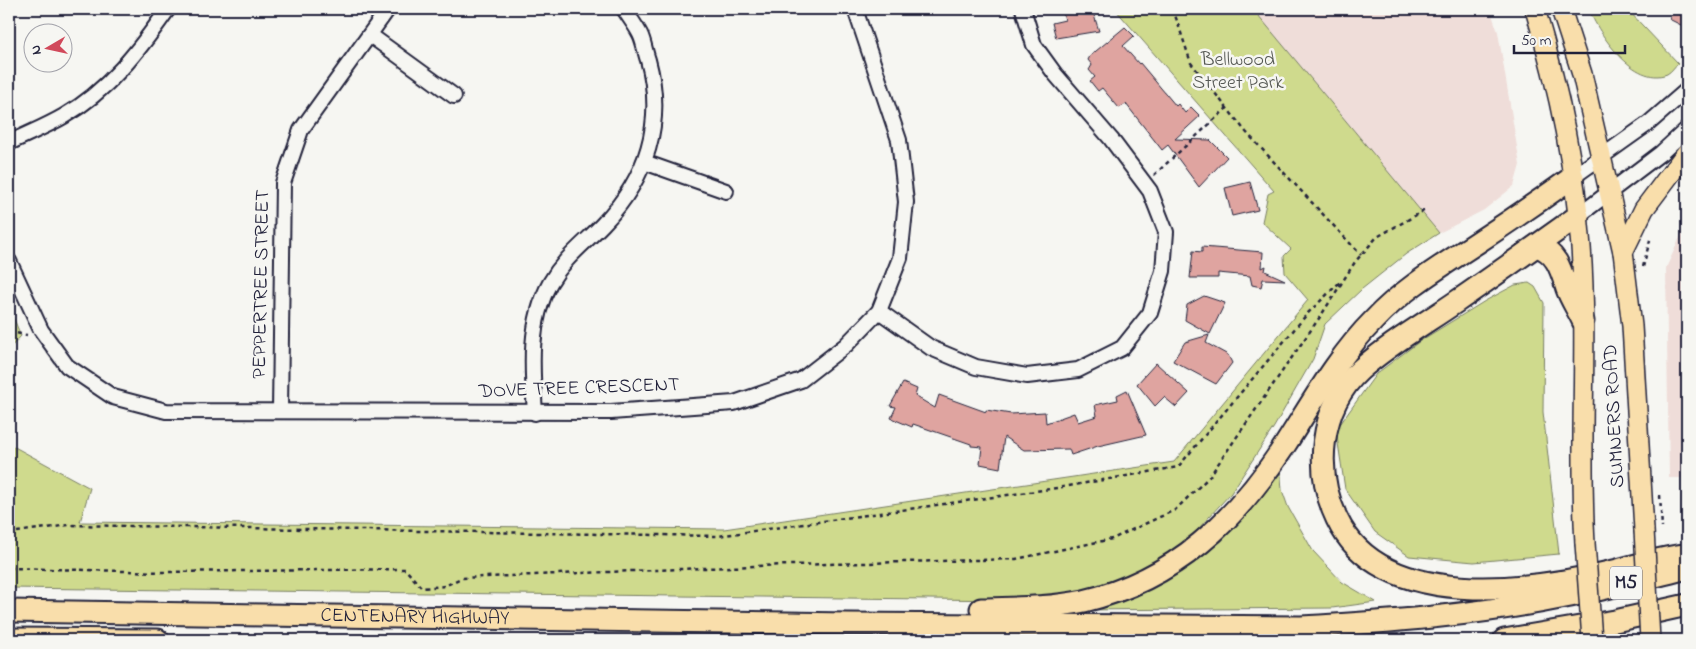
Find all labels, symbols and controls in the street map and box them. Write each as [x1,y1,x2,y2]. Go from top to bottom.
north arrow [22,22,72,72]
scale bar [1514,22,1625,54]
text: 50 m [1521,30,1552,52]
text: N [26,43,48,56]
park label: Bellwood Street Park [1192,46,1284,98]
street label: PEPPERTREE STREET [246,189,278,379]
street label: SUMNERS ROAD [1597,344,1633,488]
street label: DOVE TREE CRESCENT [477,371,680,407]
road number: M5 [1610,566,1642,600]
street label: CENTENARY HIGHWAY [320,601,510,633]

